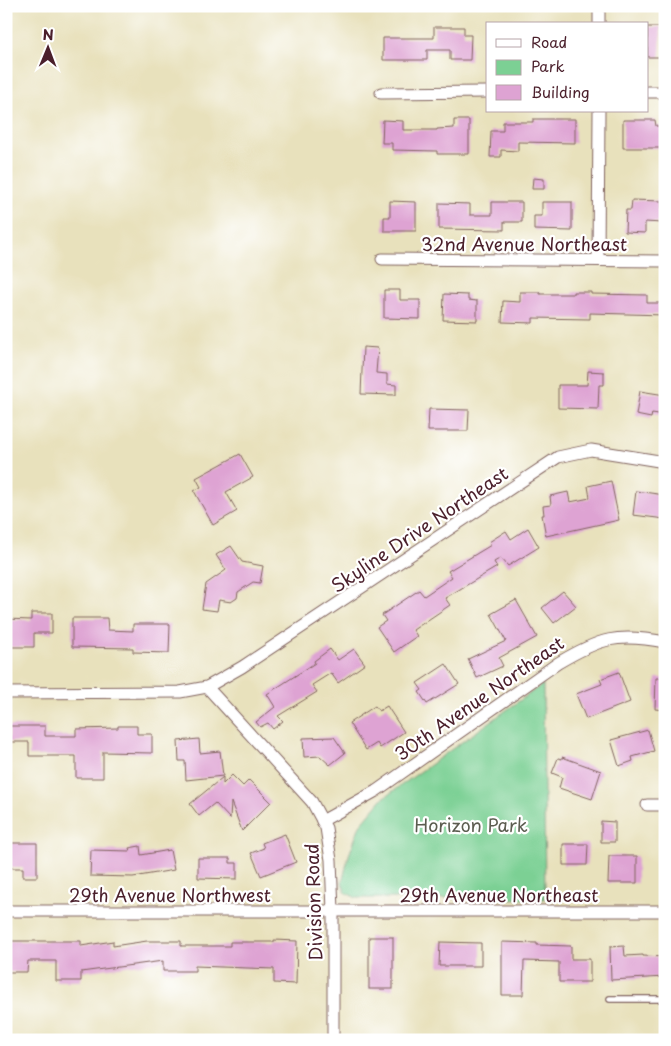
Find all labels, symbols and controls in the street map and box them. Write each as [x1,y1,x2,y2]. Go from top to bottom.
north arrow [22,22,72,72]
legend [486,22,648,112]
text: N [43,24,54,45]
text: Road [531,30,567,53]
text: Park [531,54,565,77]
text: Building [531,80,590,103]
street label: 32nd Avenue Northeast [421,230,627,257]
street label: Skyline Drive Northeast [325,460,513,598]
street label: 30th Avenue Northeast [389,629,569,767]
park label: Horizon Park [414,811,528,838]
street label: Division Road [297,843,329,961]
street label: 29th Avenue Northwest [69,881,271,908]
street label: 29th Avenue Northeast [400,881,598,908]

